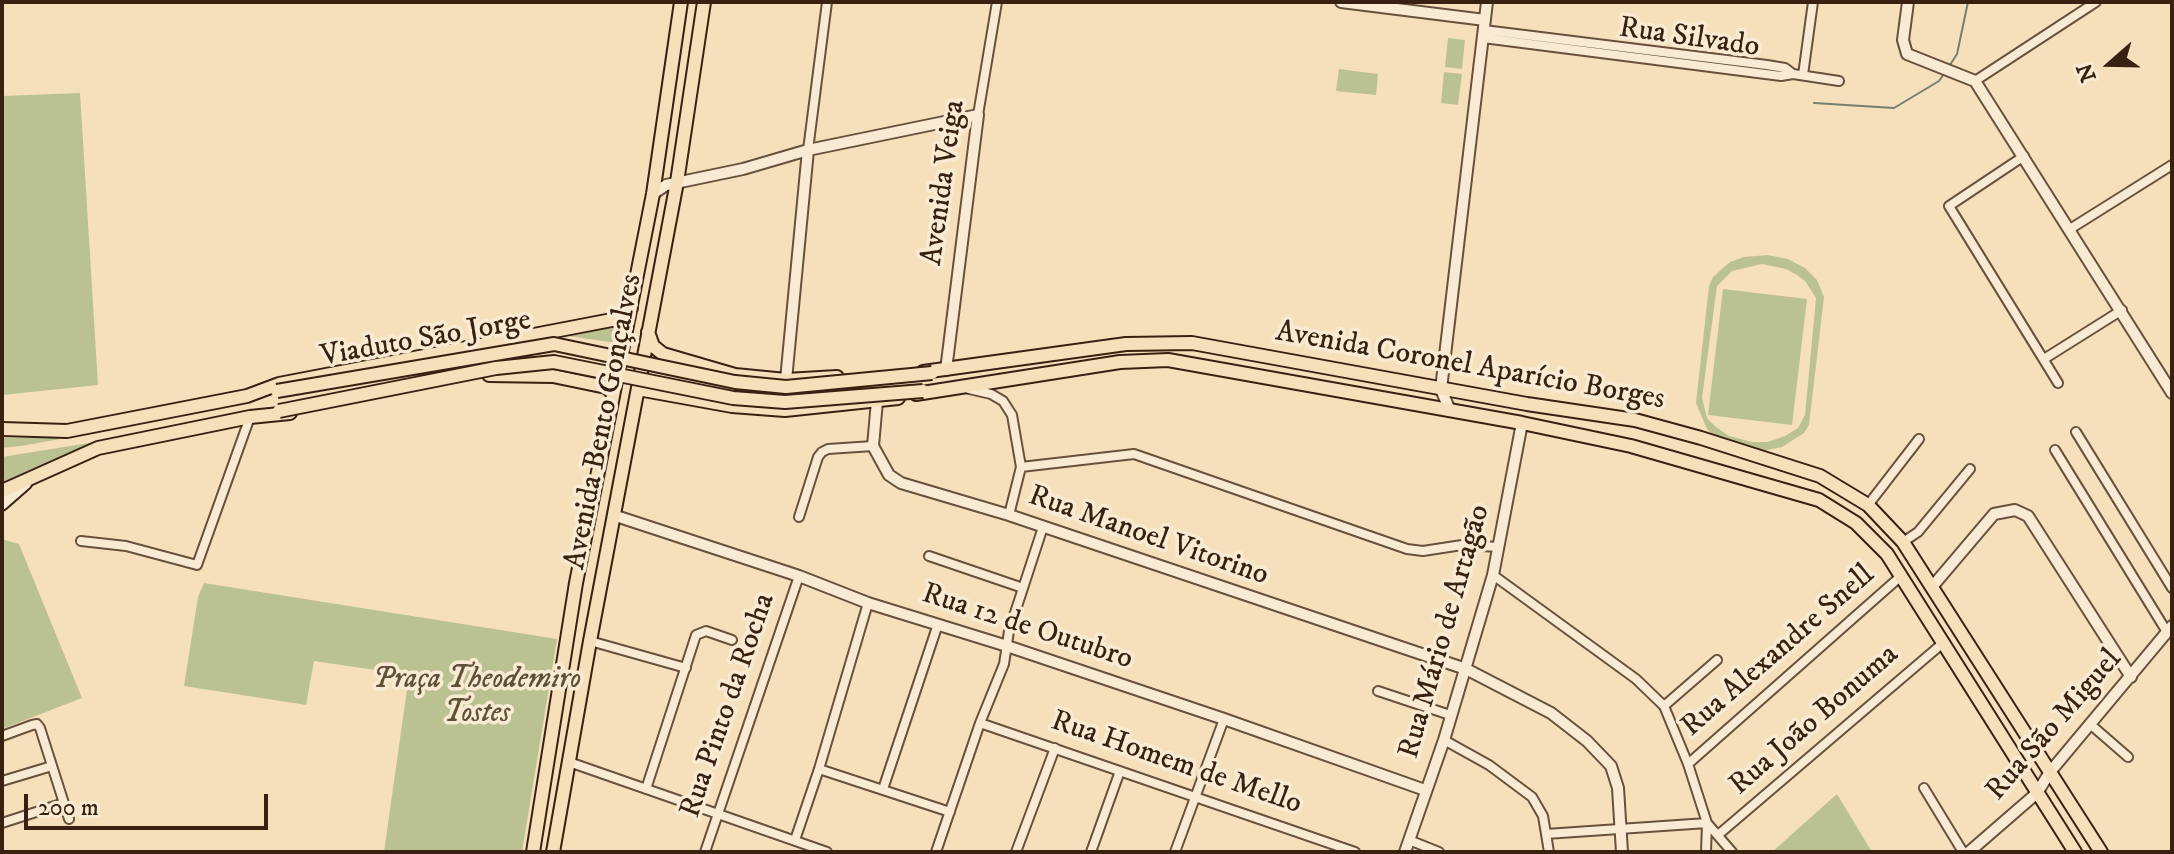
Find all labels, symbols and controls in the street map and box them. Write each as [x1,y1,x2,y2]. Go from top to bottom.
street label: Rua Silvado [1616,11,1762,67]
north arrow [2070,24,2150,104]
text: N [2071,59,2103,85]
street label: Avenida Veiga [916,98,974,268]
street label: Avenida Bento Gonçalves [559,271,651,573]
street label: Viaduto São Jorge [318,304,534,376]
street label: Avenida Coronel Aparício Borges [1273,315,1667,419]
street label: Rua Manoel Vitorino [1023,479,1273,595]
street label: Rua Mário de Artagão [1393,501,1499,763]
street label: Rua Alexandre Snell [1675,558,1883,746]
street label: Rua 12 de Outubro [917,577,1137,679]
street label: Rua Pinto da Rocha [674,589,784,823]
street label: Rua João Bonuma [1723,638,1907,804]
street label: Rua São Miguel [1979,643,2131,809]
park label: Praça Theodemiro Tostes [373,663,581,734]
street label: Rua Homem de Mello [1046,704,1306,824]
scale bar [28,778,272,828]
text: 200 m [38,793,99,823]

